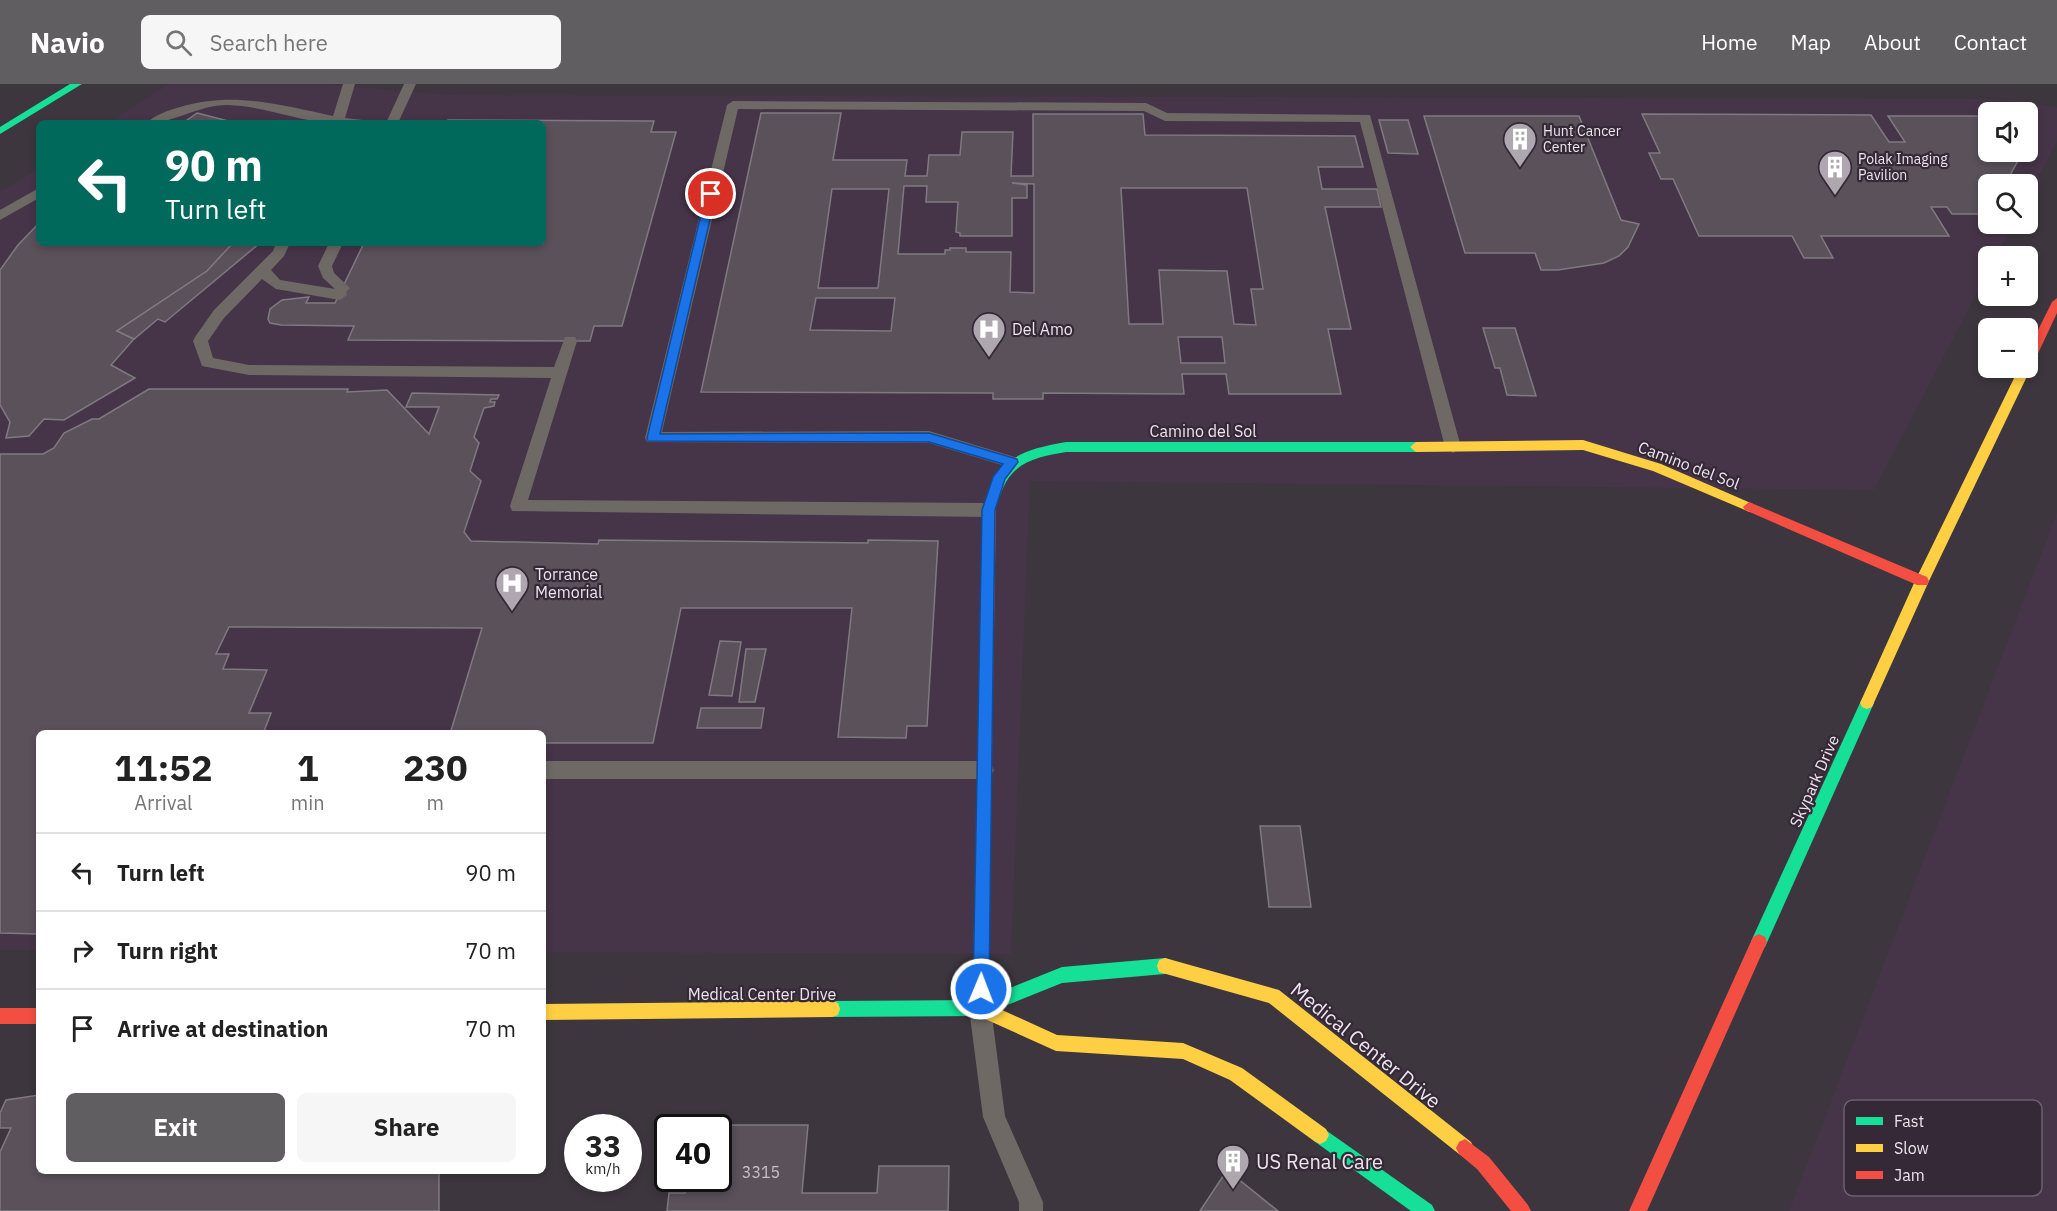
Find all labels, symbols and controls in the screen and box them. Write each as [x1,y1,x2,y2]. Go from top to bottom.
search box [141,15,561,69]
text: Navio [30,24,105,61]
icon: search [162,26,195,59]
text: Search here [210,28,328,57]
text: Home [1701,28,1758,56]
text: Map [1791,28,1831,56]
text: About [1864,28,1921,56]
text: Contact [1954,28,2027,56]
map controls [1978,102,2038,378]
button: sound [1978,102,2038,162]
building icon: Hunt Cancer Center [1502,121,1538,168]
place label: Hunt Cancer Center [1543,122,1621,156]
text: 90 m [165,138,263,193]
icon: left [66,144,144,222]
building icon: Polak Imaging Pavilion [1817,149,1853,196]
place label: Polak Imaging Pavilion [1858,150,1948,184]
pin [685,168,736,219]
button: search [1978,174,2038,234]
icon: arrive [694,177,727,210]
text: Turn left [165,191,266,226]
button: + [1978,246,2038,306]
hospital icon: Del Amo [971,311,1007,358]
button: − [1978,318,2038,378]
place label: Del Amo [1012,319,1073,339]
street label: Camino del Sol [1149,421,1257,441]
street label: Camino del Sol [1635,436,1743,494]
place label: Torrance Memorial [535,564,602,602]
hospital icon: Torrance Memorial [494,565,530,612]
street label: Skypark Drive [1785,732,1843,830]
text: 11:52 [114,744,213,791]
text: 1 [297,744,319,791]
text: 230 [403,744,468,791]
text: Arrival [134,789,193,816]
text: min [291,789,325,816]
text: m [427,789,444,816]
icon: left [66,856,99,889]
text: Turn left [117,858,205,887]
text: 90 m [465,858,516,887]
icon: right [66,934,99,967]
text: Turn right [117,936,218,965]
text: 70 m [465,936,516,965]
position arrow [949,957,1013,1021]
street label: Medical Center Drive [1285,976,1447,1114]
street label: Medical Center Drive [688,984,837,1004]
icon: arrive [66,1012,99,1045]
text: Arrive at destination [117,1014,328,1043]
text: 70 m [465,1014,516,1043]
button: Exit [66,1093,285,1162]
button: Share [297,1093,516,1162]
legend [1844,1100,2042,1196]
text: Fast [1894,1111,1924,1131]
speed limit sign: 40 [654,1114,732,1192]
text: 33 [585,1126,621,1165]
text: Slow [1894,1138,1929,1158]
building icon: US Renal Care [1215,1143,1251,1190]
place label: US Renal Care [1256,1148,1383,1175]
text: km/h [585,1159,621,1178]
house number: 3315 [742,1162,780,1182]
text: Jam [1894,1165,1925,1185]

